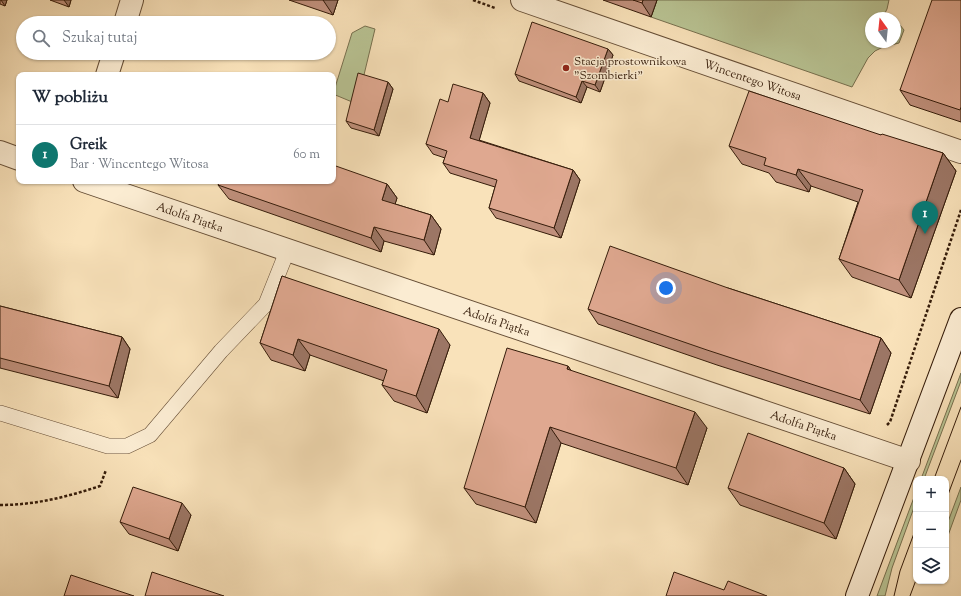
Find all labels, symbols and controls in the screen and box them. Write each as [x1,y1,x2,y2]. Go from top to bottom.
north arrow [865,12,901,48]
search box [16,16,336,60]
icon: search [30,27,52,49]
text: Szukaj tutaj [62,28,137,49]
place label: Stacja prostownikowa "Szombierki" [574,53,687,85]
street label: Wincentego Witosa [701,55,804,106]
marker: Stacja prostownikowa "Szombierki" [561,63,571,73]
text: W pobliżu [32,86,108,110]
text: Greik [70,135,107,156]
text: 1 [43,146,47,164]
text: 60 m [293,146,320,164]
text: Bar · Wincentego Witosa [70,156,209,174]
street label: Adolfa Piątka [154,198,226,238]
pin: 1 [912,201,938,234]
your location [656,278,676,298]
street label: Adolfa Piątka [461,302,533,342]
street label: Adolfa Piątka [768,406,840,446]
map controls [913,476,949,584]
button: + [913,476,949,512]
button: − [913,512,949,548]
button: layers [913,548,949,584]

